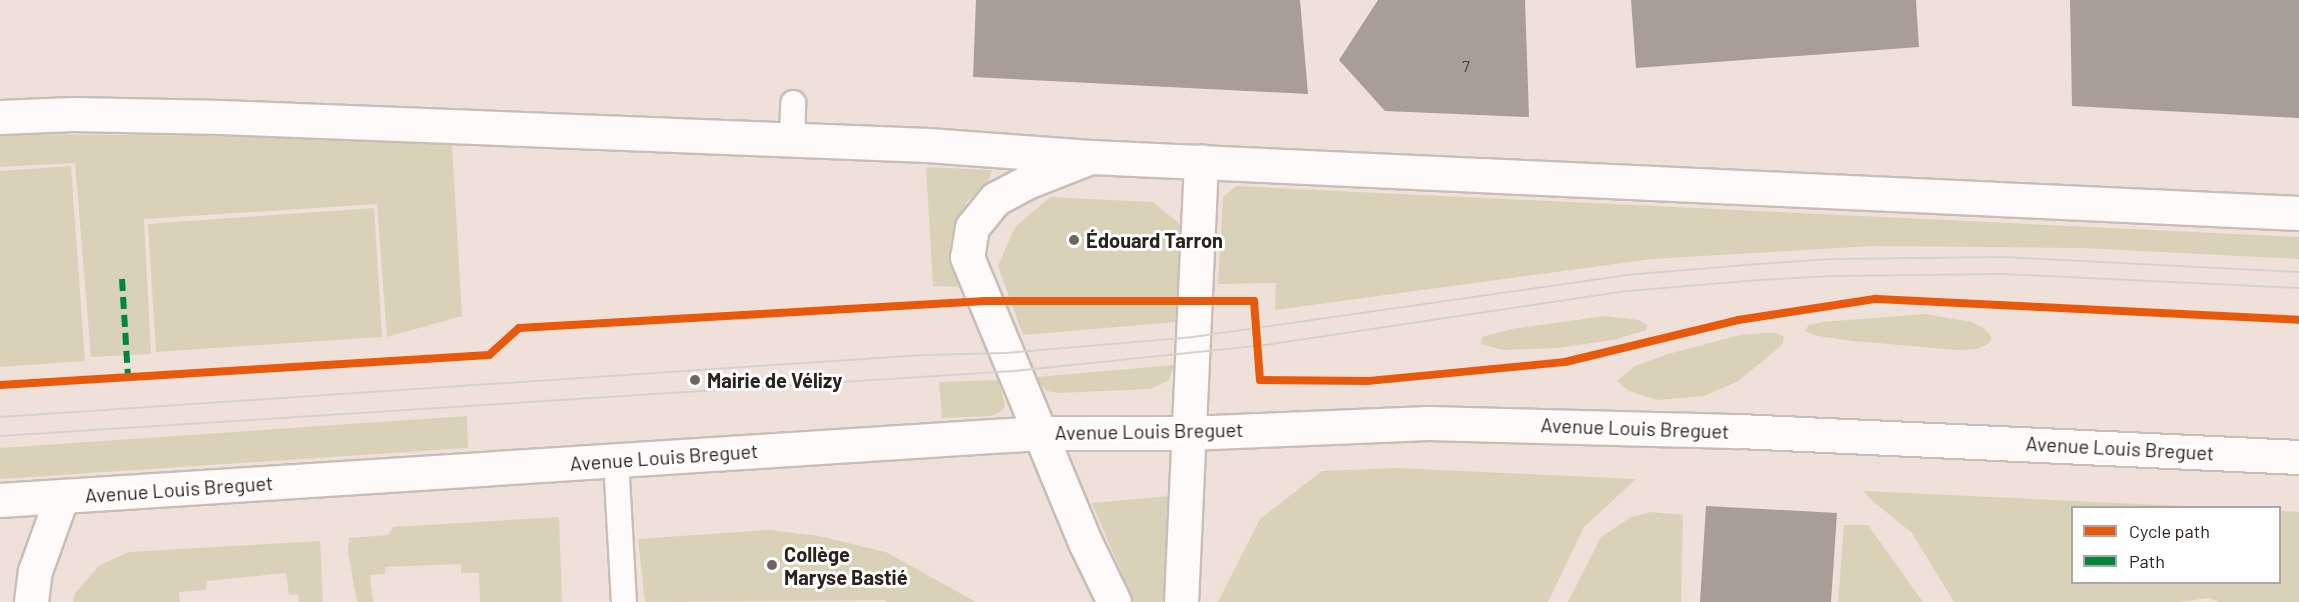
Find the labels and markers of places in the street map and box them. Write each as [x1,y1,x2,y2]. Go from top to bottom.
place label: Édouard Tarron [1086,228,1223,252]
marker: Édouard Tarron [1067,233,1081,247]
place label: Mairie de Vélizy [707,368,842,392]
marker: Mairie de Vélizy [688,373,702,387]
place label: Collège Maryse Bastié [784,542,908,589]
marker: Collège Maryse Bastié [765,558,779,572]

